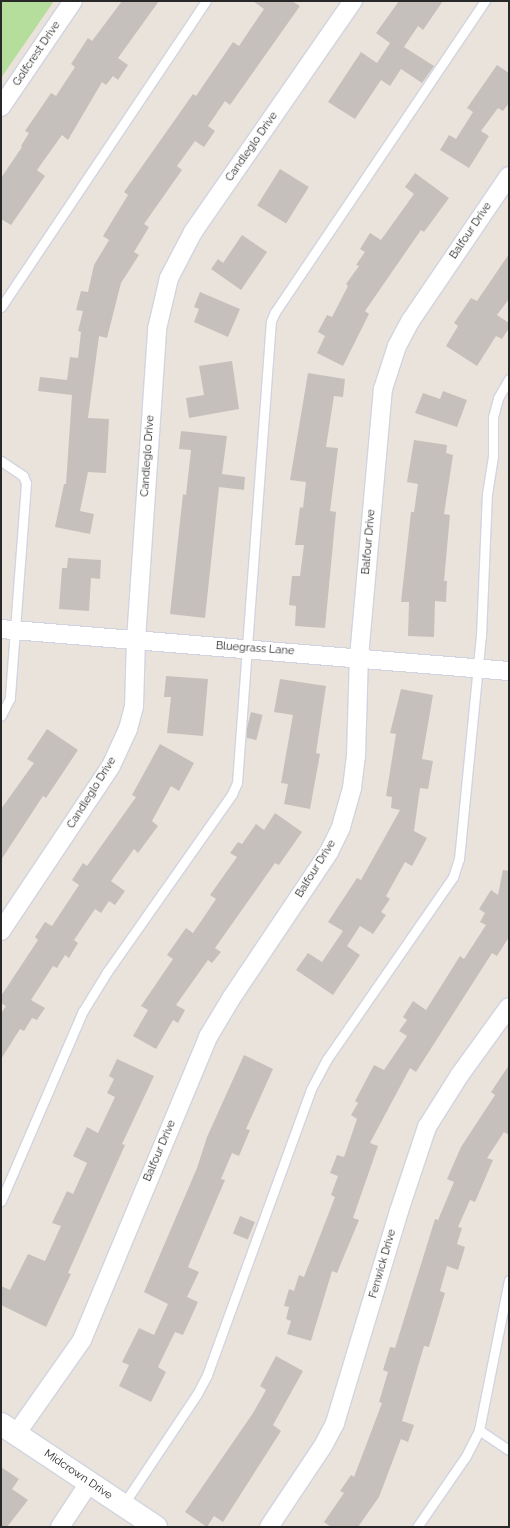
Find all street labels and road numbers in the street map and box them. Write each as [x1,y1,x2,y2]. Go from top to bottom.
street label: Golfcrest Drive [11,19,63,89]
street label: Candleglo Drive [223,110,281,184]
street label: Balfour Drive [447,200,495,262]
street label: Candleglo Drive [139,415,157,497]
street label: Balfour Drive [360,509,378,575]
street label: Bluegrass Lane [215,640,295,658]
street label: Candleglo Drive [65,755,119,831]
street label: Balfour Drive [293,838,339,900]
street label: Balfour Drive [141,1118,179,1184]
street label: Fenwick Drive [367,1228,399,1300]
street label: Midcrown Drive [41,1447,115,1503]

